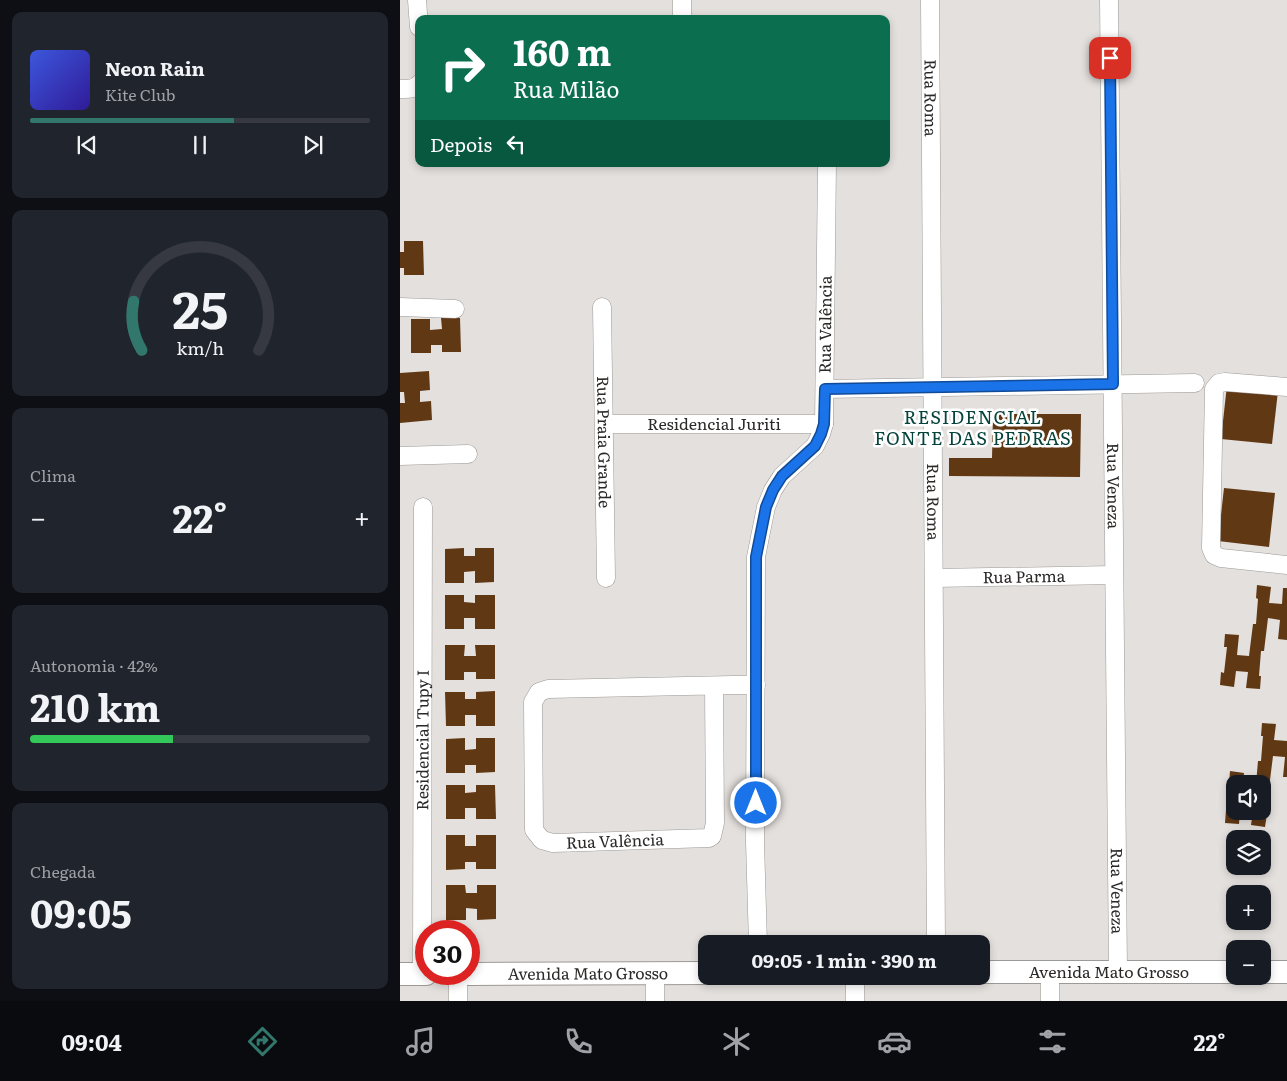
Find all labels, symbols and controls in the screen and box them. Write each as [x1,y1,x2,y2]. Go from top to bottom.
text: 160 m [513,25,611,77]
icon: right [430,35,495,100]
pin [1089,37,1131,79]
icon: arrive [1096,44,1124,72]
text: Neon Rain [105,54,205,82]
street label: Rua Roma [919,59,944,137]
text: Rua Milão [513,72,619,105]
text: Kite Club [105,82,176,106]
text: Depois [430,130,492,158]
icon: left [502,130,530,158]
icon: previous [73,131,101,159]
icon: pause [186,131,214,159]
icon: next [299,131,327,159]
text: 25 [172,268,228,345]
street label: Rua Valência [812,275,837,374]
text: km/h [176,334,224,361]
street label: Rua Praia Grande [592,376,618,508]
district label: RESIDENCIAL FONTE DAS PEDRAS [874,403,1072,451]
street label: Residencial Juriti [647,411,781,435]
street label: Rua Veneza [1102,443,1127,530]
text: Clima [30,463,76,487]
street label: Rua Roma [922,463,946,541]
text: 22° [173,488,227,545]
text: − [30,495,46,537]
text: + [354,495,370,537]
street label: Rua Parma [982,563,1066,588]
text: Autonomia · 42% [30,653,158,677]
street label: Residencial Tupy I [409,670,434,810]
text: 210 km [30,677,160,734]
map controls [1226,775,1271,985]
button: sound [1226,775,1271,820]
position arrow [729,776,781,828]
street label: Rua Valência [566,826,665,854]
button: layers [1226,830,1271,875]
street label: Rua Veneza [1106,848,1131,935]
text: Chegada [30,859,96,883]
text: 09:05 [30,883,132,940]
button: + [1226,885,1271,930]
speed limit sign: 30 [415,920,480,985]
button: − [1226,940,1271,985]
text: 09:05 · 1 min · 390 m [751,946,937,974]
street label: Avenida Mato Grosso [1029,959,1189,983]
street label: Avenida Mato Grosso [508,960,668,985]
icon: directions [245,1024,280,1059]
icon: music [403,1024,438,1059]
icon: phone [561,1024,596,1059]
icon: climate [719,1024,754,1059]
icon: car [877,1024,912,1059]
icon: filters [1035,1024,1070,1059]
text: 09:04 [62,1025,122,1058]
text: 22° [1194,1025,1225,1058]

